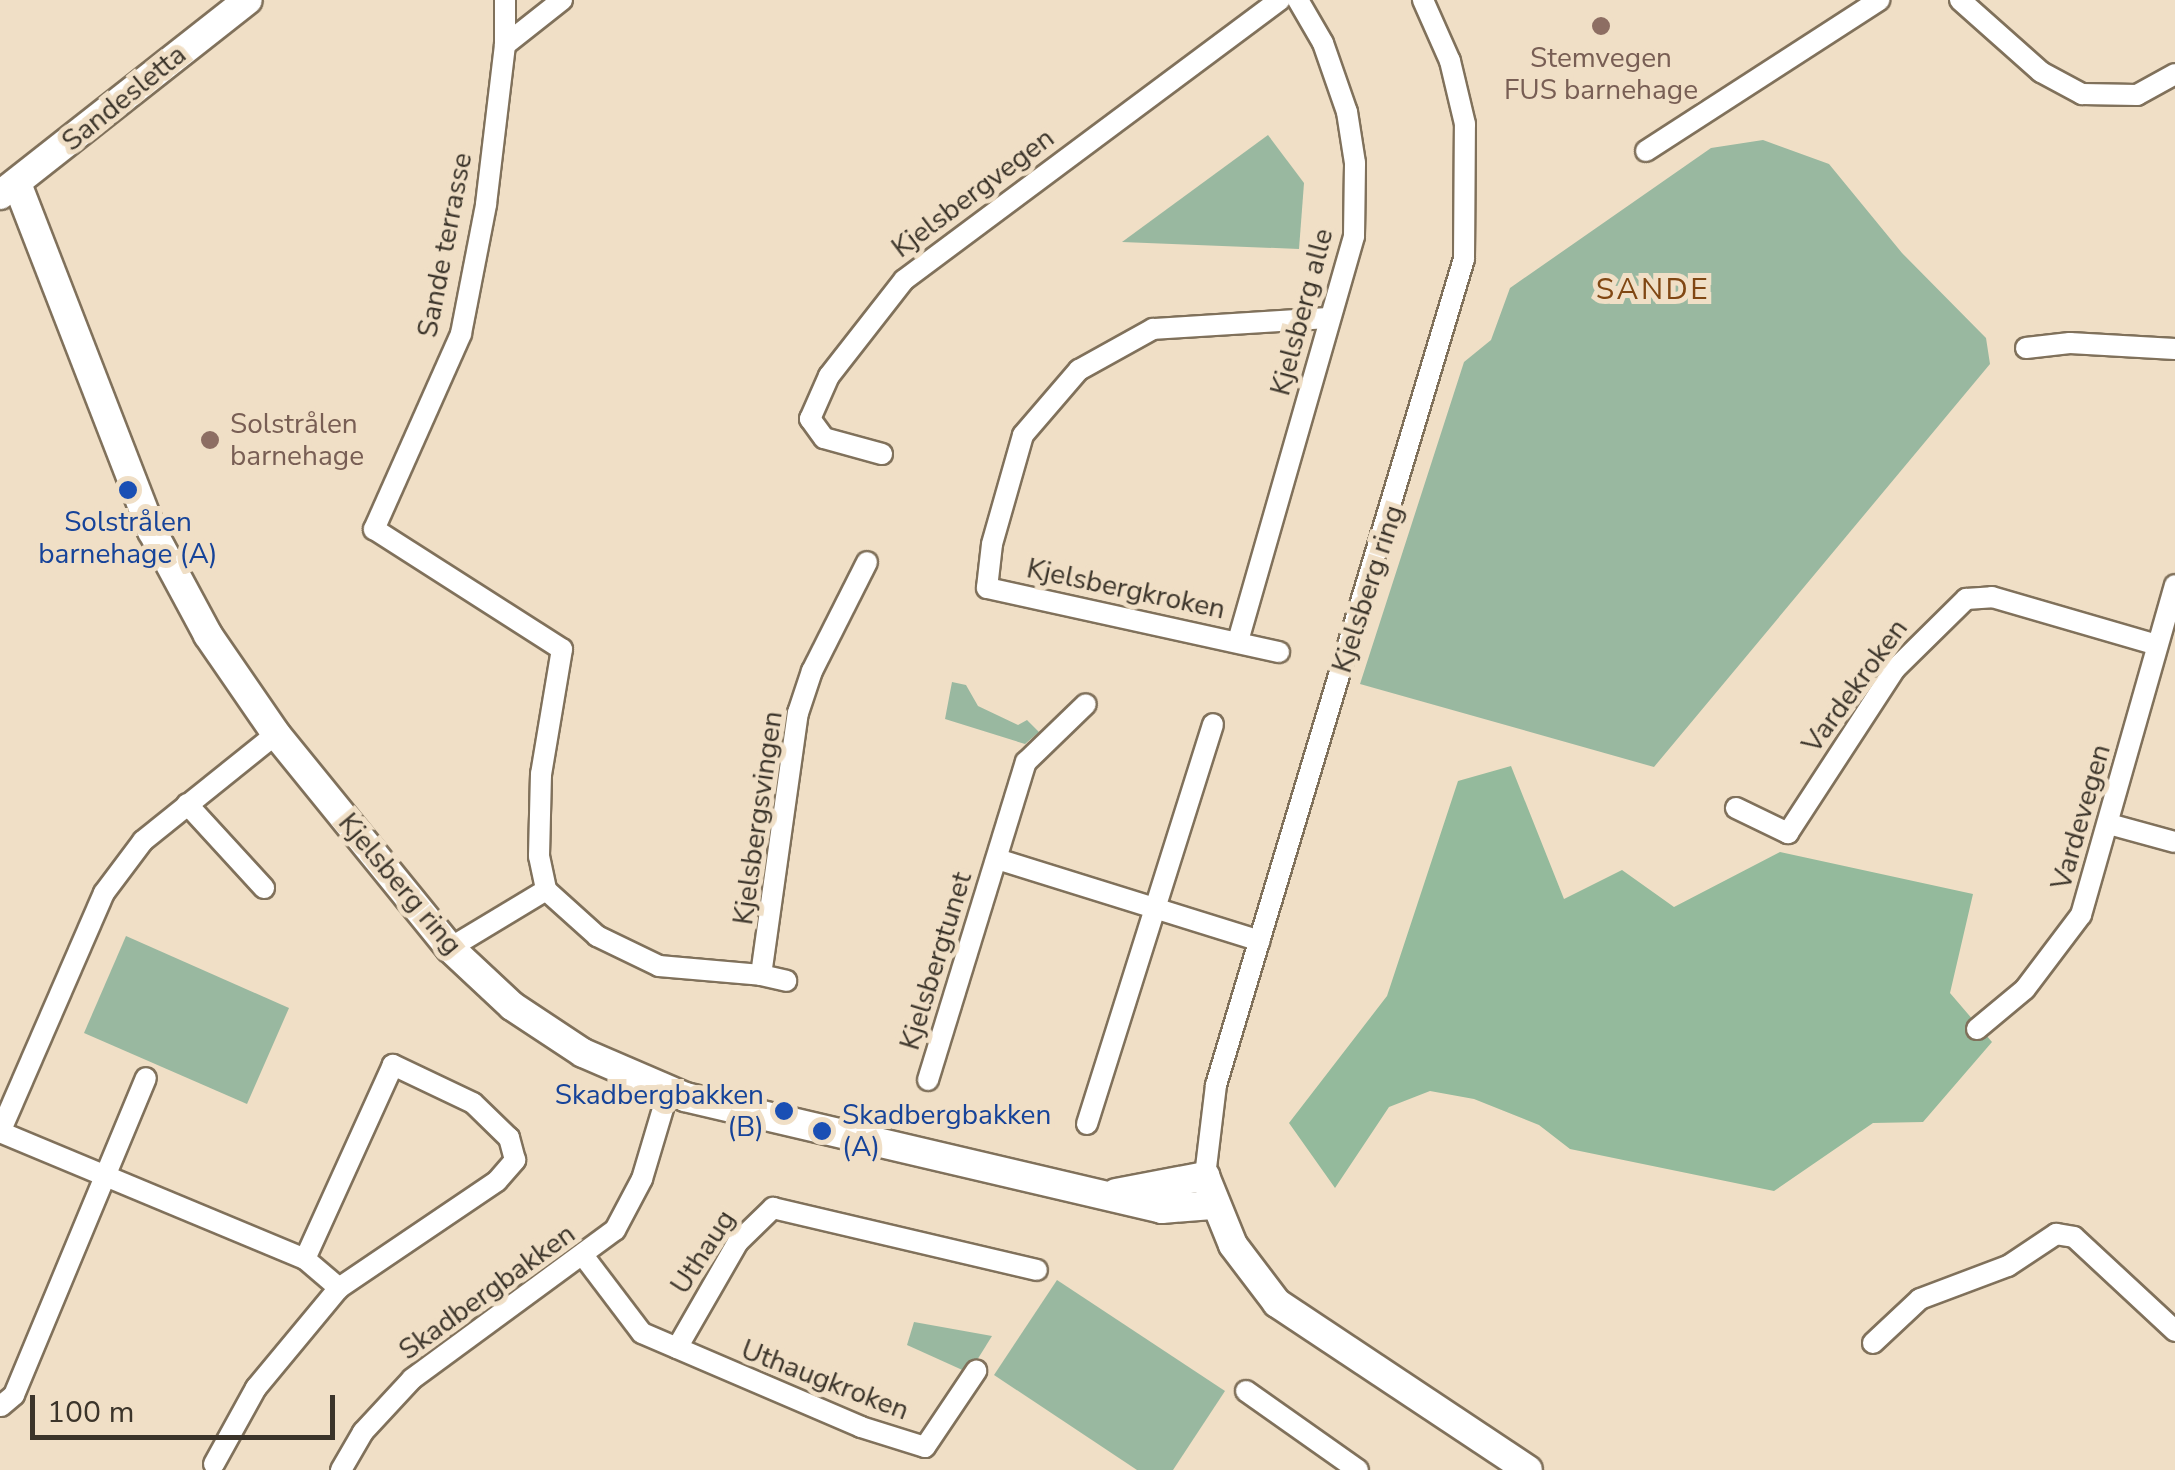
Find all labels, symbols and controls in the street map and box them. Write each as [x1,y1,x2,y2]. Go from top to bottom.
marker: Stemvegen FUS barnehage [1590,15,1612,37]
street label: Sandesletta [55,38,193,158]
place label: Stemvegen FUS barnehage [1504,41,1698,107]
street label: Kjelsbergvegen [885,121,1061,265]
street label: Sande terrasse [411,150,479,340]
street label: Kjelsberg alle [1264,225,1340,399]
district label: SANDE [1596,272,1710,308]
place label: Solstrålen barnehage [230,407,364,473]
marker: Solstrålen barnehage [199,429,221,451]
marker: Solstrålen barnehage (A) [117,479,139,501]
street label: Kjelsberg ring [1325,501,1411,677]
place label: Solstrålen barnehage (A) [38,505,218,571]
street label: Kjelsbergkroken [1024,552,1228,626]
street label: Vardekroken [1795,612,1915,760]
street label: Kjelsbergsvingen [726,709,790,927]
street label: Vardevegen [2044,740,2118,894]
street label: Kjelsberg ring [331,807,469,961]
street label: Kjelsbergtunet [893,868,979,1054]
place label: Skadbergbakken (B) [555,1078,764,1144]
place label: Skadbergbakken (A) [842,1098,1051,1164]
marker: Skadbergbakken (B) [773,1100,795,1122]
marker: Skadbergbakken (A) [811,1120,833,1142]
street label: Uthaug [664,1204,742,1300]
street label: Skadbergbakken [392,1217,582,1367]
street label: Uthaugkroken [736,1333,914,1427]
scale bar [35,1375,340,1437]
text: 100 m [47,1392,134,1433]

